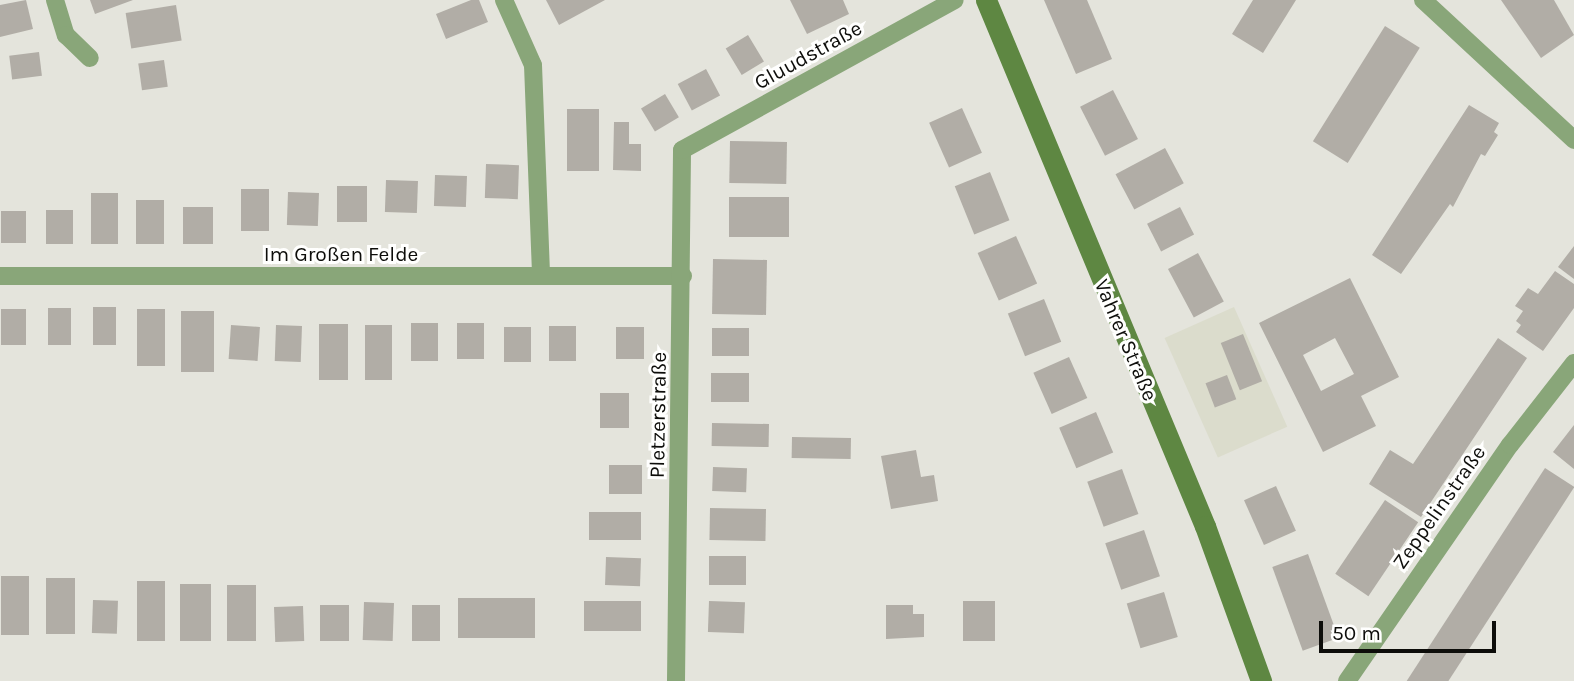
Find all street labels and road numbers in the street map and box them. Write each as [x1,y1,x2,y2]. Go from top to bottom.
street label: Gluudstraße [750,15,866,95]
street label: Im Großen Felde [264,241,418,267]
street label: Vahrer Straße [1089,275,1163,405]
street label: Pletzerstraße [644,352,672,478]
street label: Zeppelinstraße [1387,440,1491,574]

